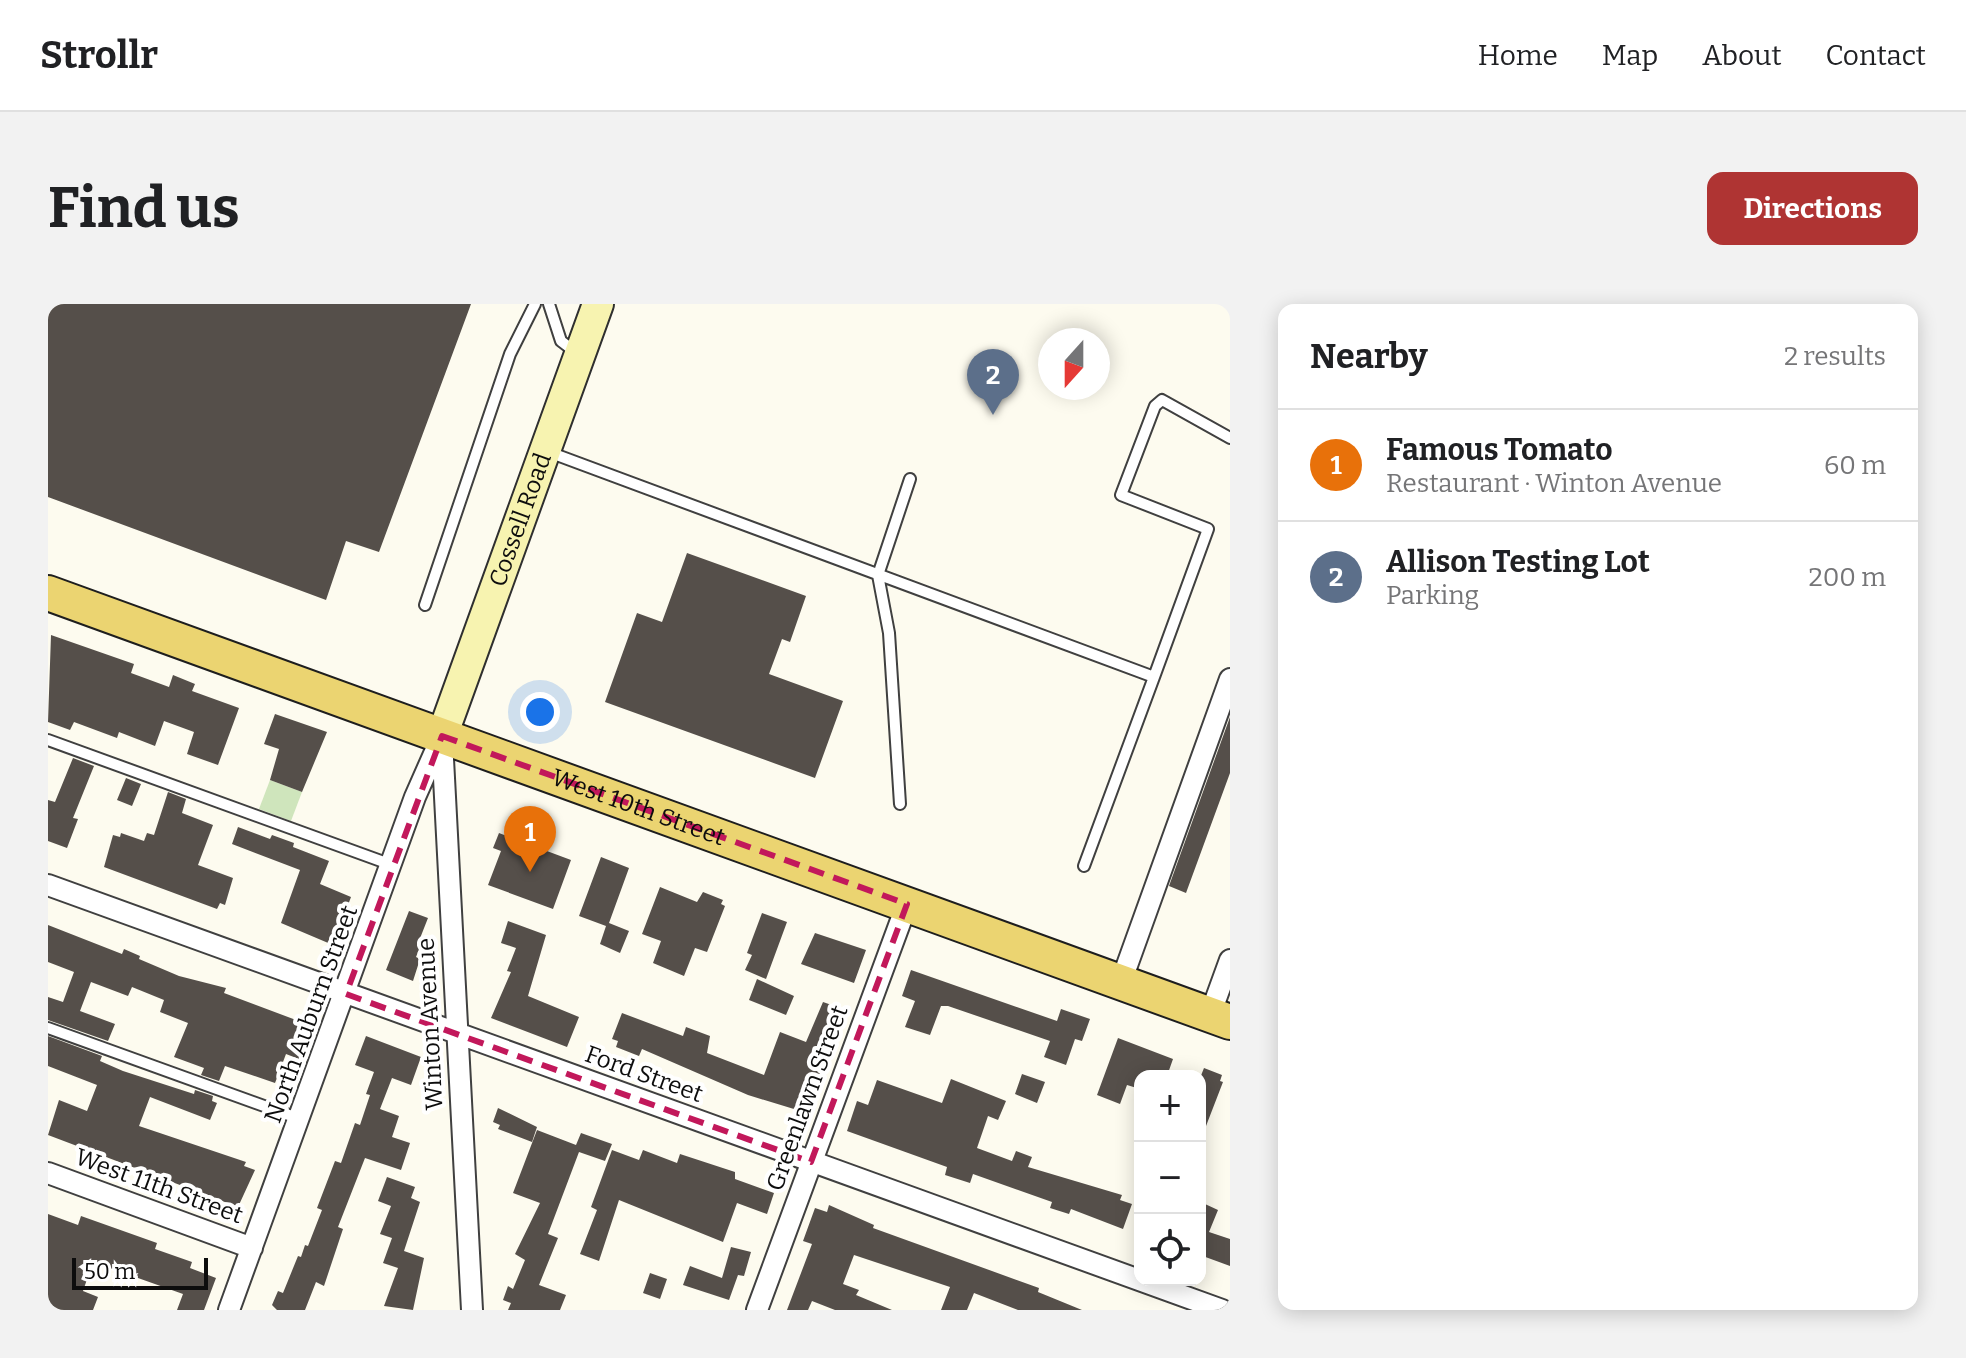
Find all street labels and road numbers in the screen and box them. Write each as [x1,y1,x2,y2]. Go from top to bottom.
street label: Cossell Road [483,449,557,590]
street label: West 10th Street [548,763,729,852]
street label: North Auburn Street [259,901,363,1126]
street label: Winton Avenue [412,937,448,1111]
street label: Greenlawn Street [760,1001,854,1194]
street label: Ford Street [581,1040,707,1108]
street label: West 11th Street [71,1143,247,1229]

